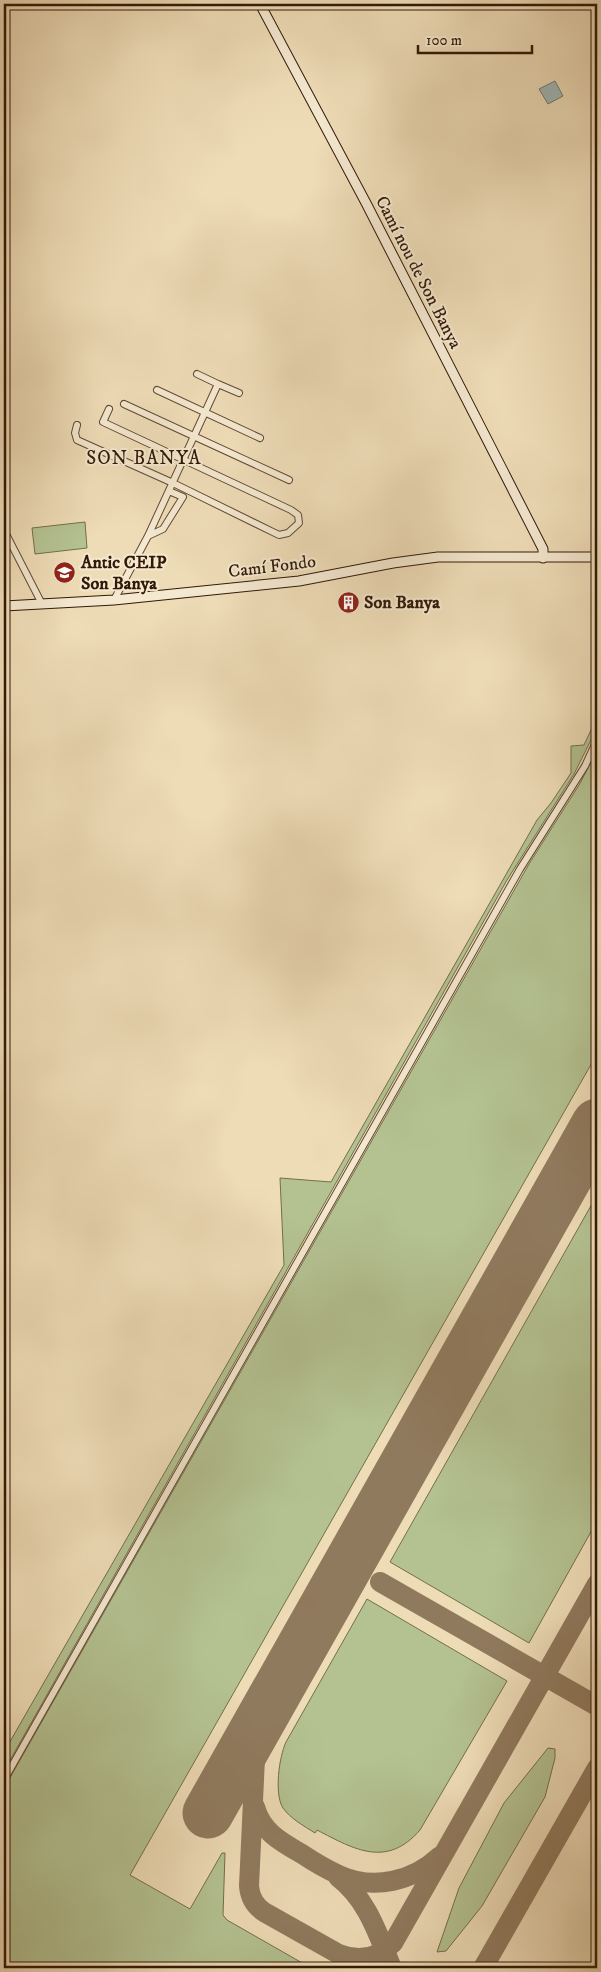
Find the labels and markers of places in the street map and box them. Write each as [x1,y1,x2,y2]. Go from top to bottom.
place label: Antic CEIP Son Banya [80,552,167,595]
school or university icon: Antic CEIP Son Banya [53,560,77,584]
building icon: Son Banya [336,590,360,614]
place label: Son Banya [364,592,440,614]

